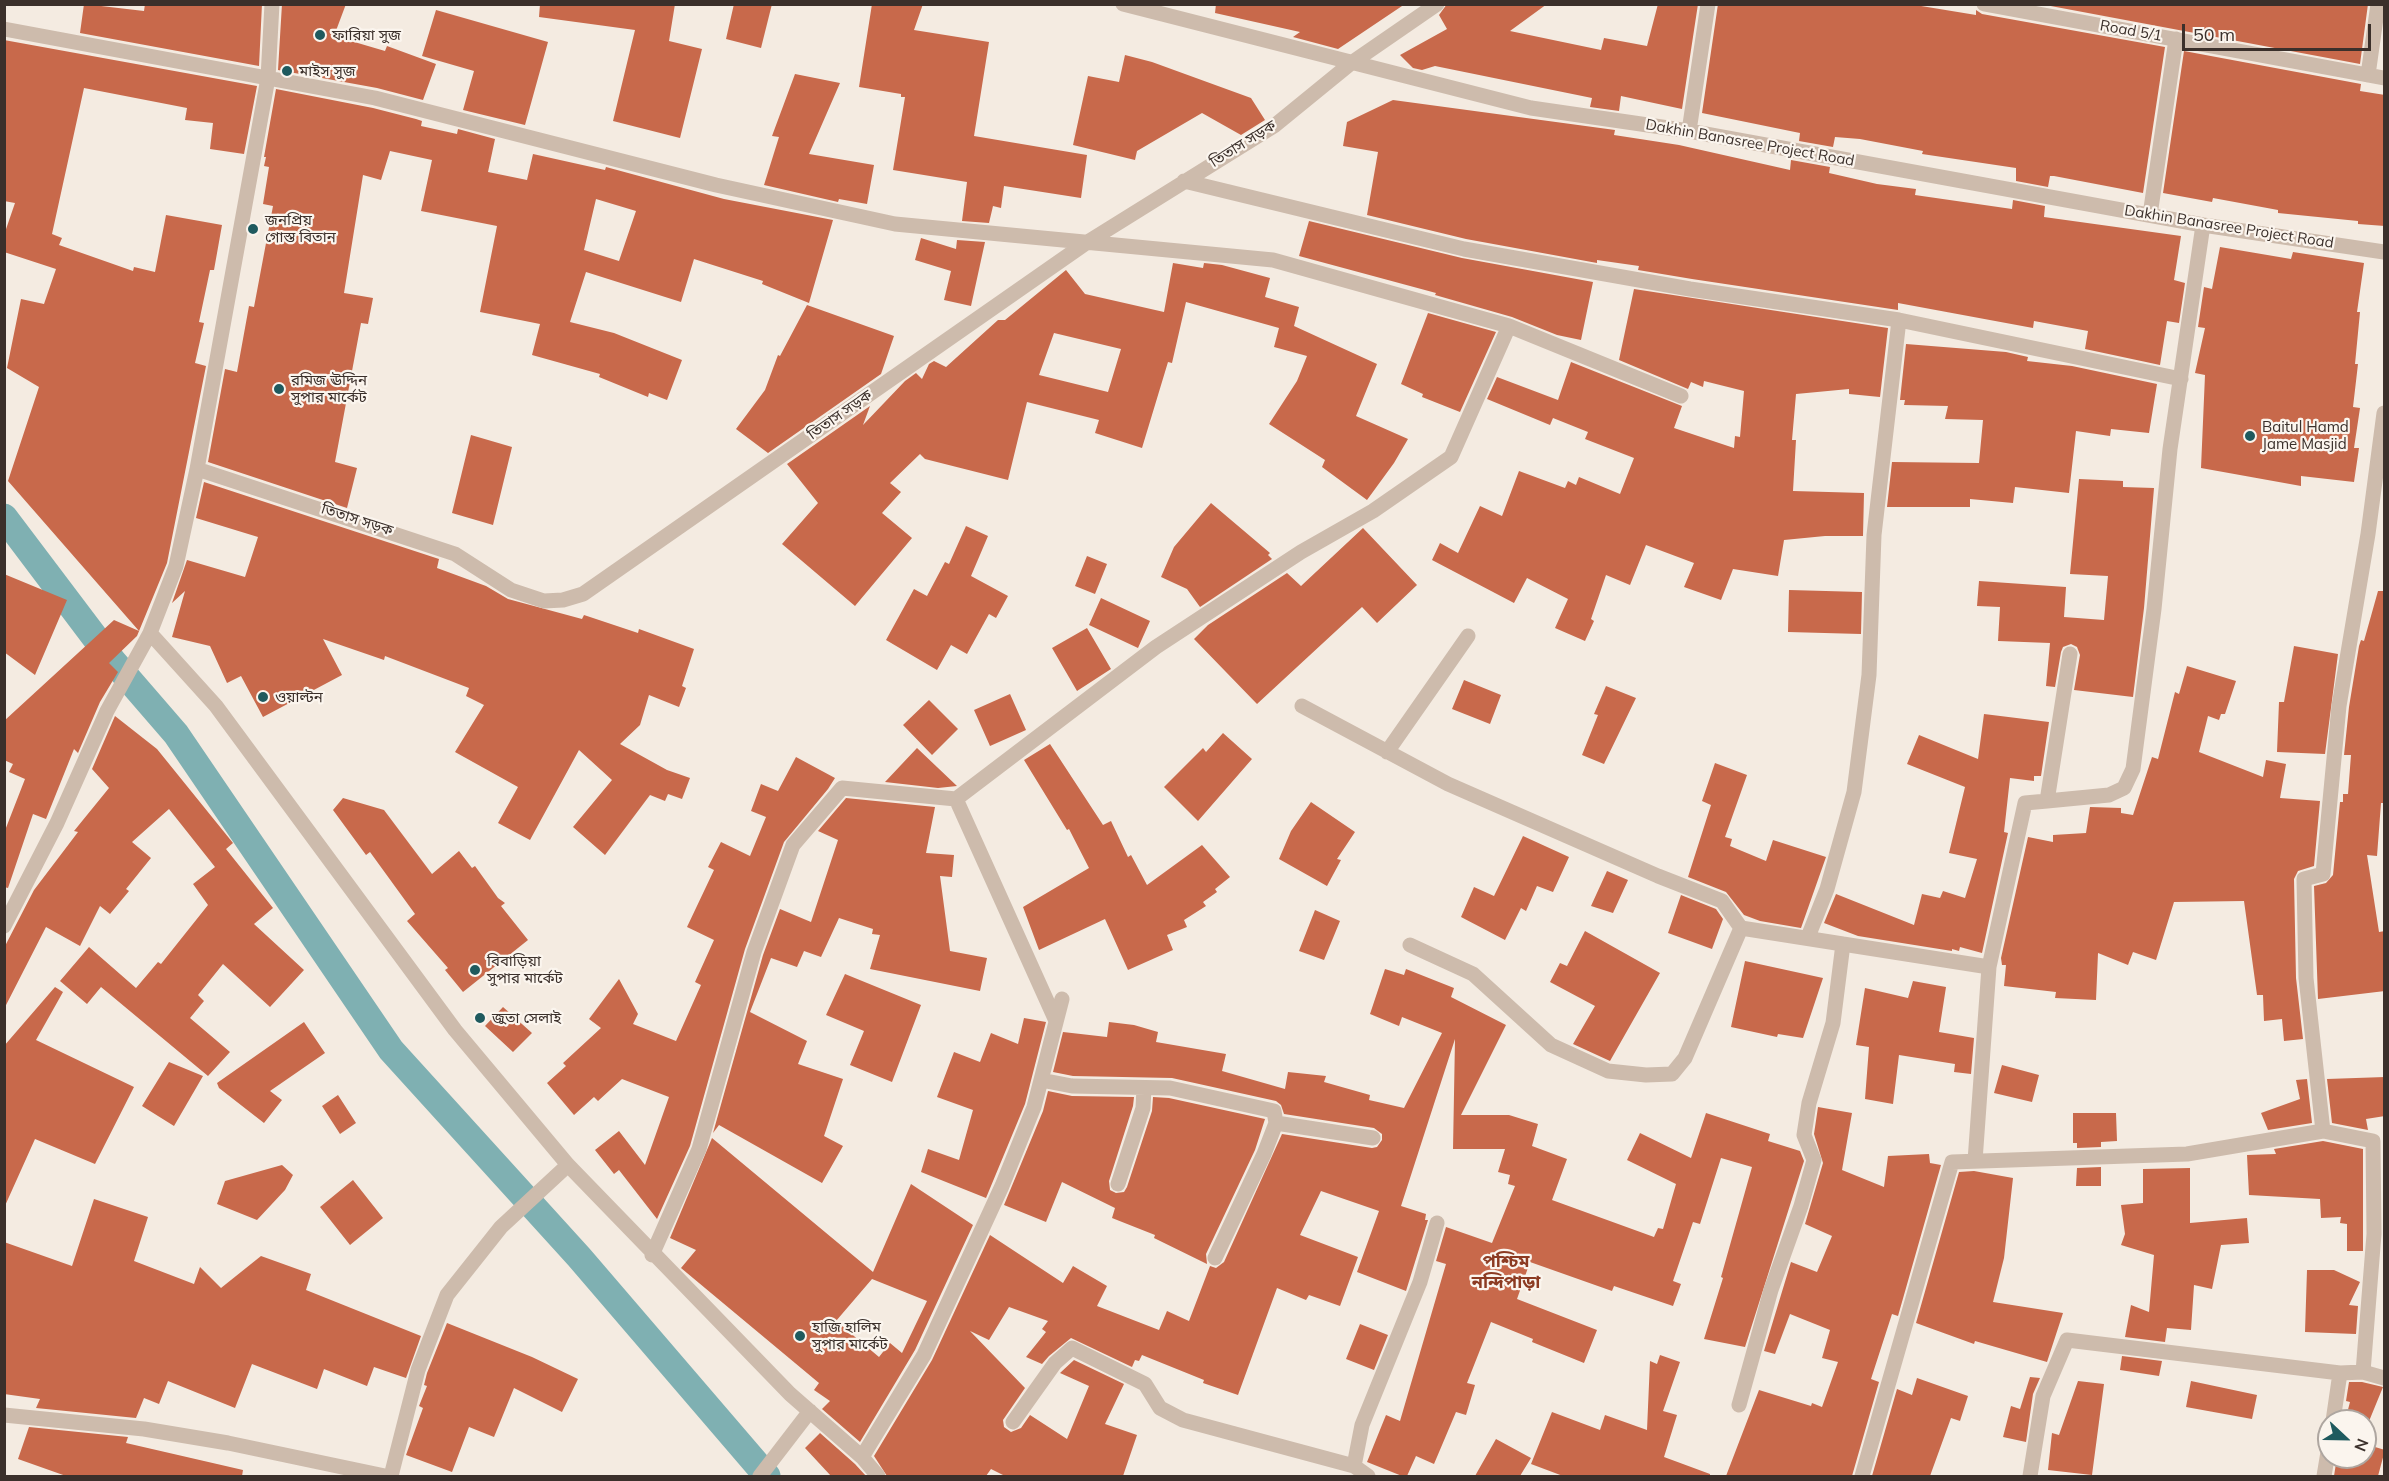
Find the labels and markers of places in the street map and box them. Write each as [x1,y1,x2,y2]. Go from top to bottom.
place label: ফারিয়া সুজ [332,26,401,44]
marker: ফারিয়া সুজ [313,28,327,42]
place label: মাইস সুজ [299,62,356,80]
marker: মাইস সুজ [280,64,294,78]
place label: জনপ্রিয় গোস্ত বিতান [265,211,336,246]
marker: জনপ্রিয় গোস্ত বিতান [246,222,260,236]
place label: রমিজ ঊদ্দিন সুপার মার্কেট [291,371,367,406]
marker: রমিজ ঊদ্দিন সুপার মার্কেট [272,382,286,396]
place label: Baitul Hamd Jame Masjid [2262,418,2349,453]
marker: Baitul Hamd Jame Masjid [2243,429,2257,443]
place label: ওয়াল্টন [275,688,323,706]
marker: ওয়াল্টন [256,690,270,704]
place label: বিবাড়িয়া সুপার মার্কেট [487,952,563,987]
marker: বিবাড়িয়া সুপার মার্কেট [468,963,482,977]
place label: জুতা সেলাই [492,1009,561,1027]
marker: জুতা সেলাই [473,1011,487,1025]
place label: হাজি হালিম সুপার মার্কেট [812,1318,888,1353]
marker: হাজি হালিম সুপার মার্কেট [793,1329,807,1343]

